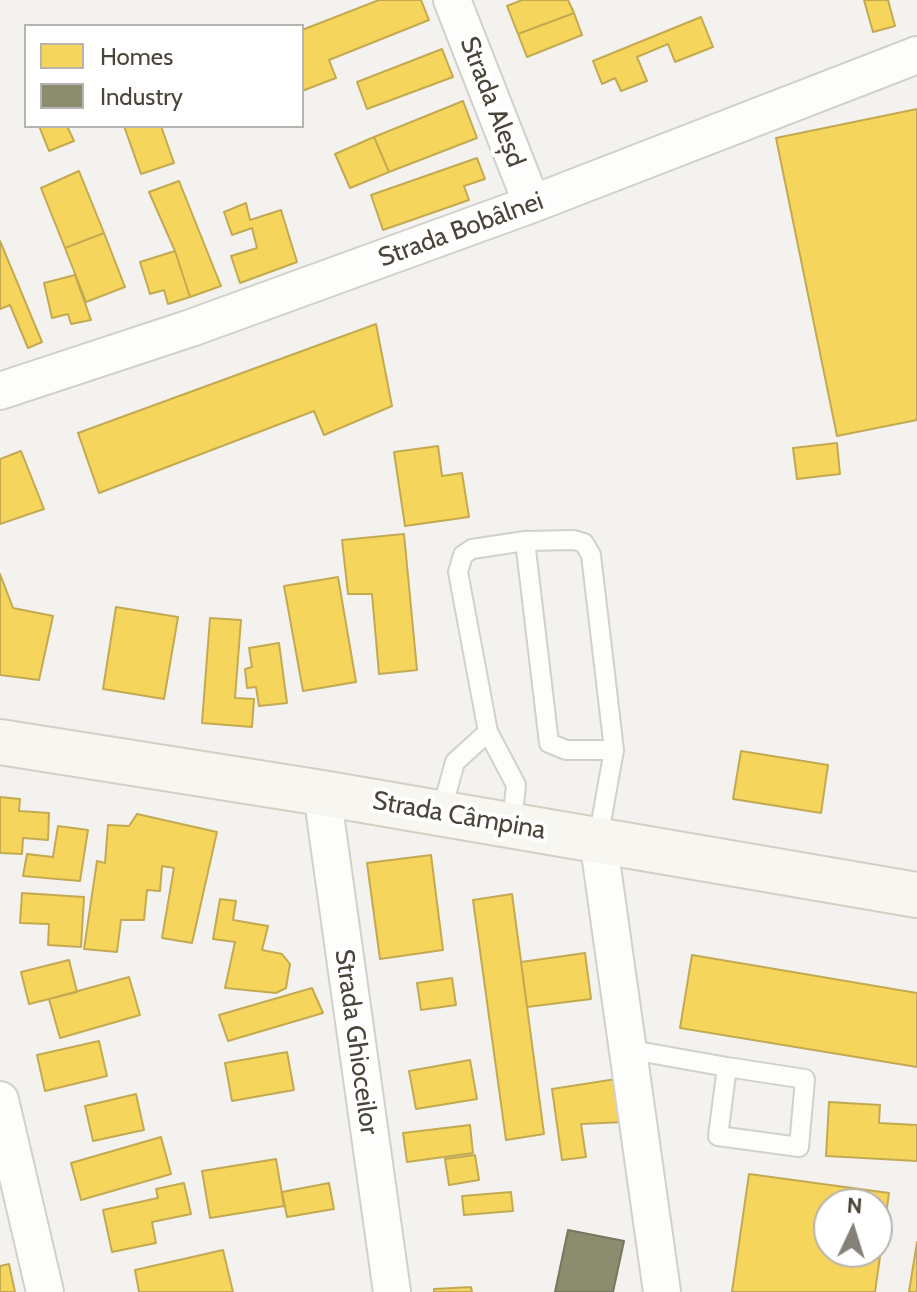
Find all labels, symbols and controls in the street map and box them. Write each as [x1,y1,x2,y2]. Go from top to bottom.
legend [24,24,304,128]
street label: Strada Aleșd [453,32,531,172]
text: Homes [100,42,173,71]
text: Industry [100,82,183,111]
street label: Strada Bobâlnei [374,186,548,274]
street label: Strada Câmpina [370,785,548,847]
street label: Strada Ghioceilor [328,947,384,1137]
north arrow [813,1188,893,1268]
text: N [846,1192,863,1220]

